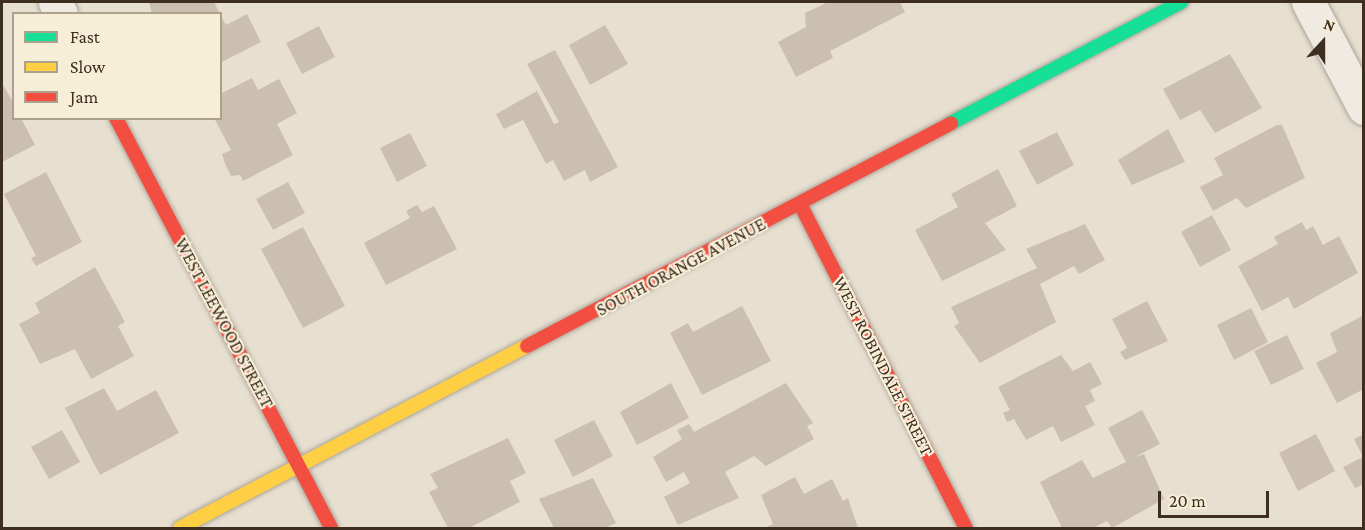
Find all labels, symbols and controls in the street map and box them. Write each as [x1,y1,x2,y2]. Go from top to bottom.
legend [12,12,222,120]
north arrow [1293,12,1353,72]
text: N [1321,15,1338,35]
text: Fast [70,27,100,47]
text: Slow [70,57,105,77]
text: Jam [70,87,98,107]
street label: SOUTH ORANGE AVENUE [593,213,769,321]
street label: WEST LEEWOOD STREET [170,234,278,412]
street label: WEST ROBINDALE STREET [828,273,938,459]
scale bar [1161,479,1272,517]
text: 20 m [1169,491,1206,511]

